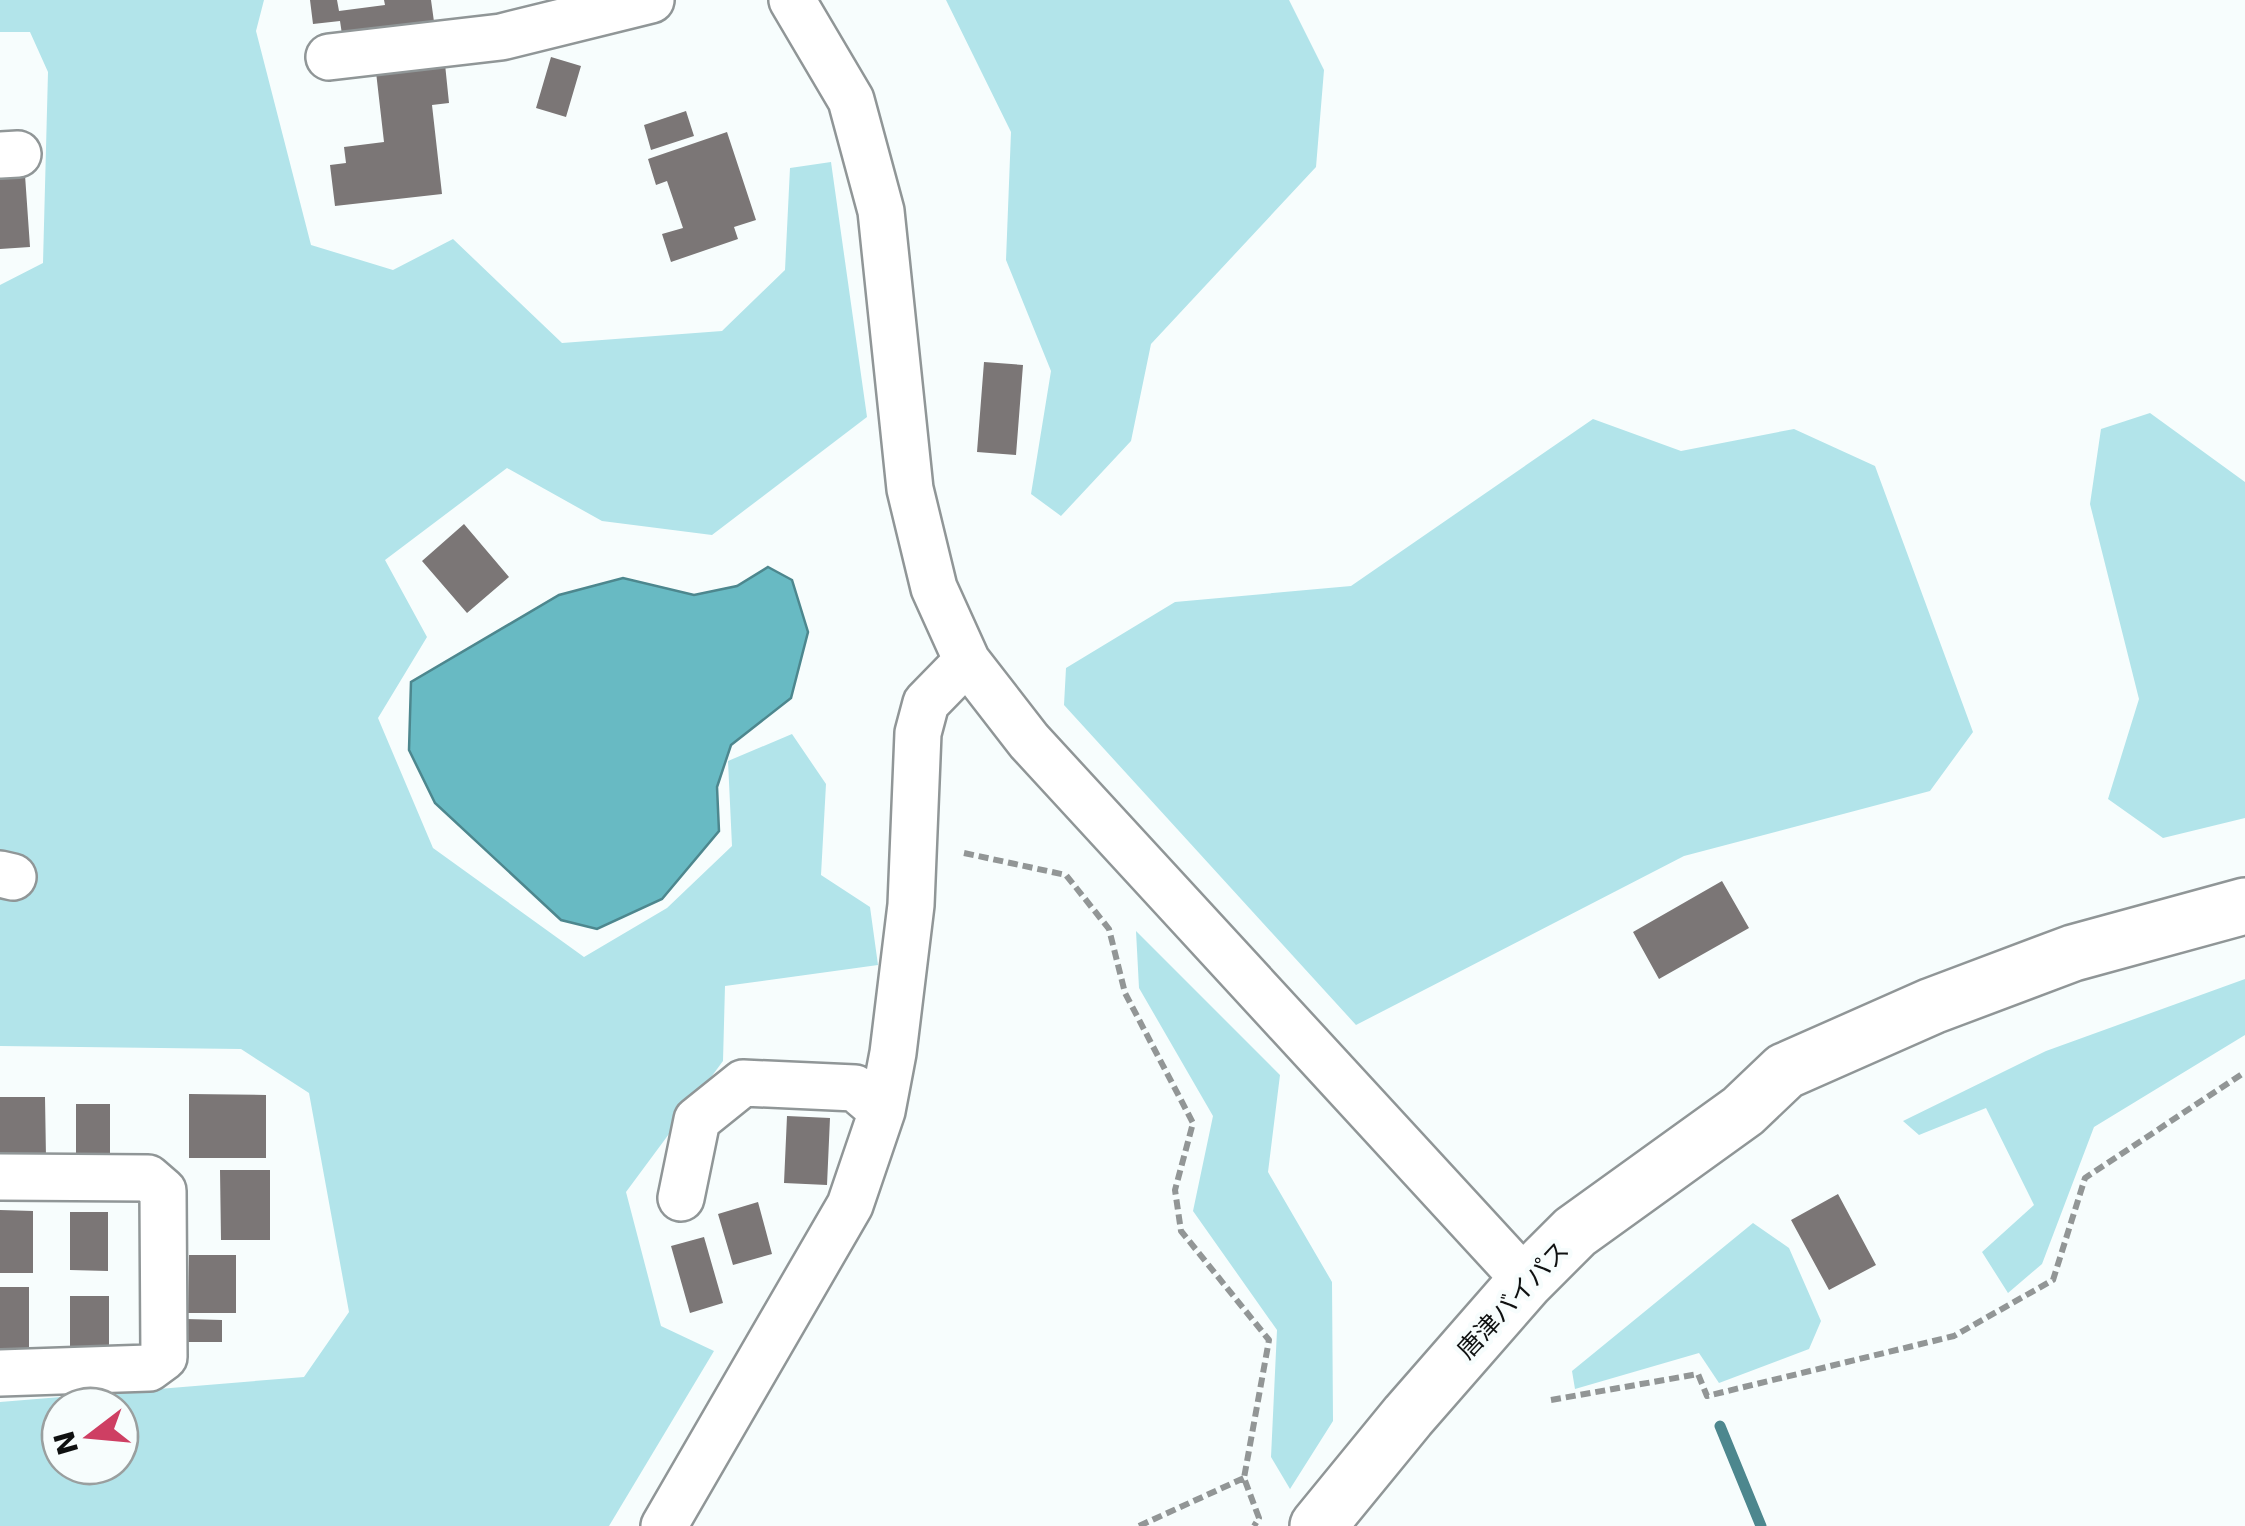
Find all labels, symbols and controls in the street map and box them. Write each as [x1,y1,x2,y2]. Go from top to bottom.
street label: 唐津バイパス [1451,1235,1575,1365]
north arrow [40,1386,140,1486]
text: N [47,1427,86,1459]

